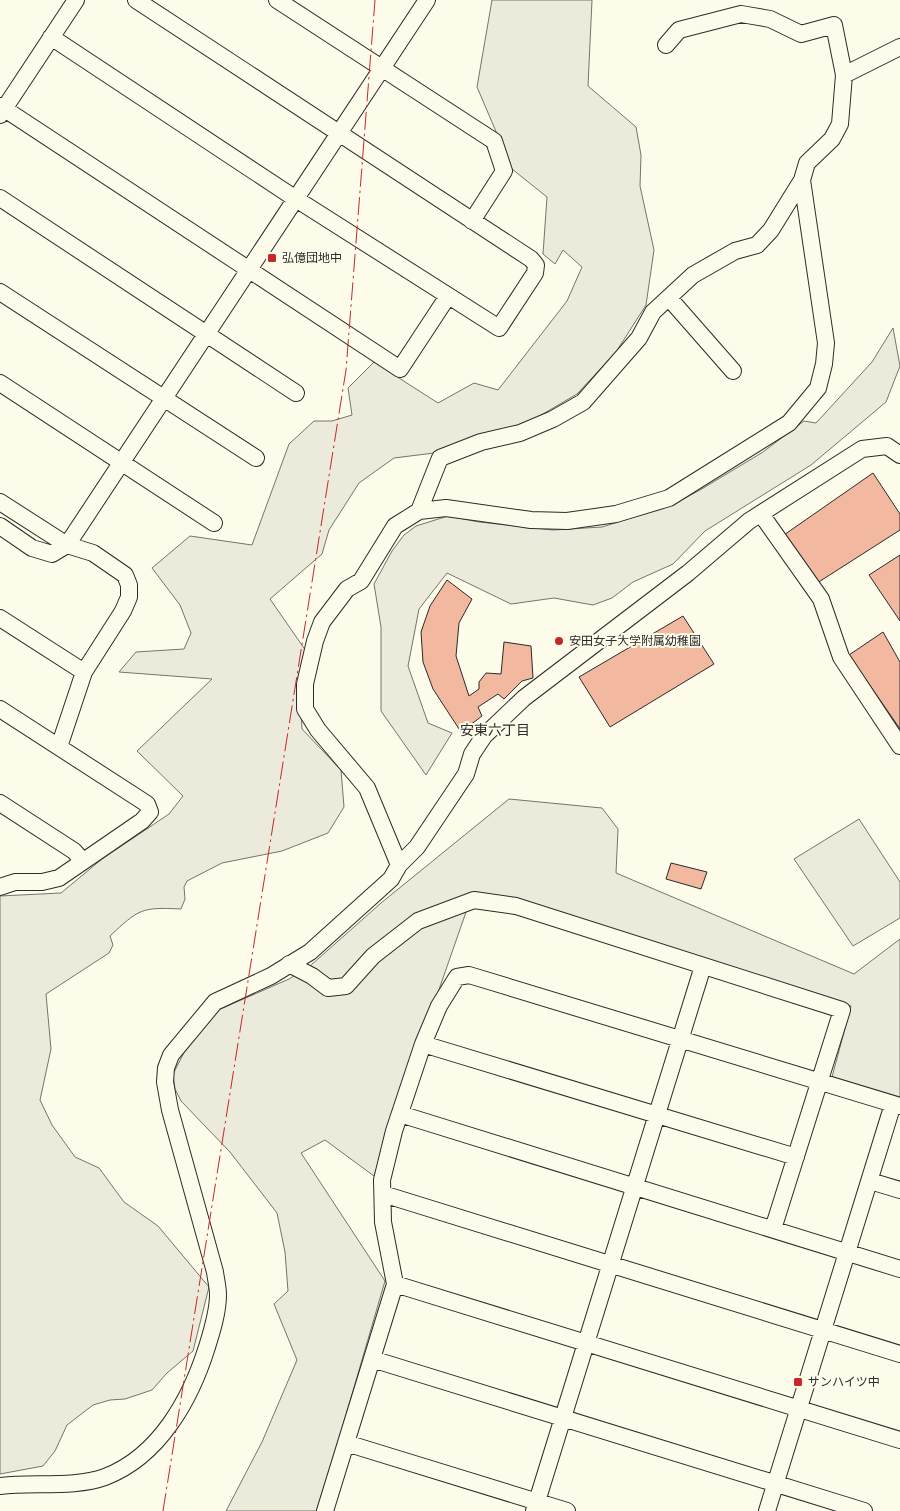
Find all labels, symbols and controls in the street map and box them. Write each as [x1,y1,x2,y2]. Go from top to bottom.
place label: 弘億団地中 [282,251,342,265]
marker: 弘億団地中 [266,252,278,264]
place label: 安田女子大学附属幼稚園 [569,634,701,648]
marker: 安田女子大学附属幼稚園 [553,635,565,647]
district label: 安東六丁目 [460,722,530,738]
place label: サンハイツ中 [808,1375,880,1389]
marker: サンハイツ中 [792,1376,804,1388]

